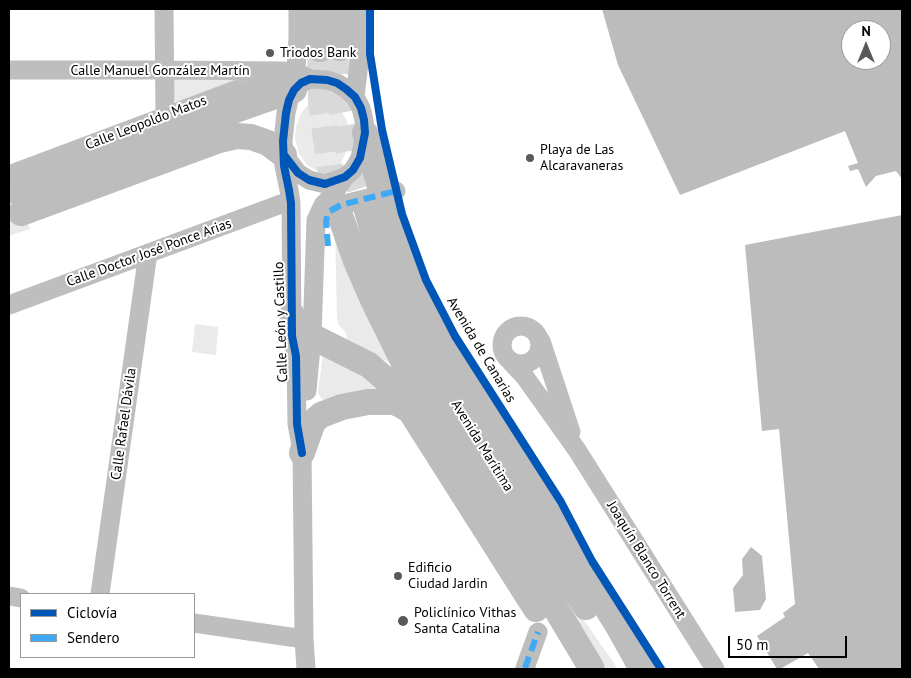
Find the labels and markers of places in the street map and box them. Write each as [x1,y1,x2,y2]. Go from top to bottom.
place label: Triodos Bank [280,45,356,61]
marker: Triodos Bank [264,47,276,59]
place label: Playa de Las Alcaravaneras [540,142,623,174]
marker: Playa de Las Alcaravaneras [524,152,536,164]
place label: Edificio Ciudad Jardin [408,560,488,592]
marker: Edificio Ciudad Jardin [392,570,404,582]
place label: Policlínico Vithas Santa Catalina [414,605,516,638]
marker: Policlínico Vithas Santa Catalina [396,614,410,628]

